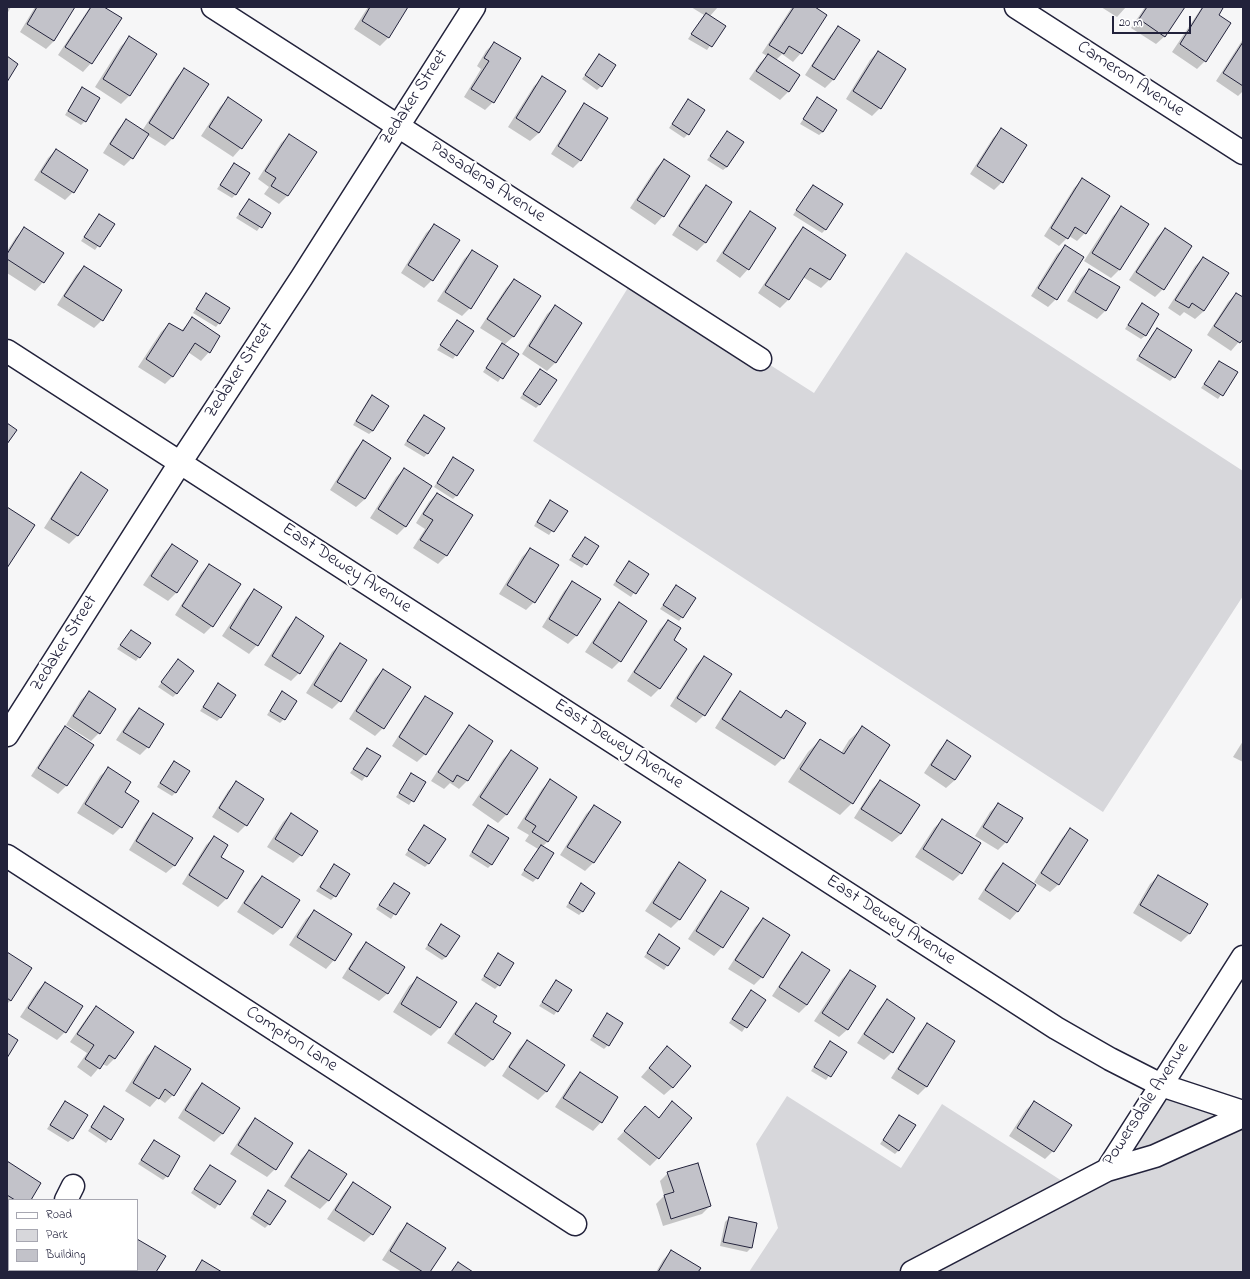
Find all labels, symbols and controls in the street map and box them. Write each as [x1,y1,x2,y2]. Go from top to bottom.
scale bar [1114,8,1193,34]
text: 20 m [1119,14,1142,32]
street label: Cameron Avenue [1072,37,1188,123]
street label: Zedaker Street [376,46,454,150]
street label: Pasadena Avenue [425,138,549,228]
street label: Zedaker Street [201,319,279,423]
street label: East Dewey Avenue [277,519,415,619]
street label: Zedaker Street [27,592,103,696]
street label: East Dewey Avenue [549,695,687,795]
street label: East Dewey Avenue [821,871,959,971]
street label: Compton Lane [241,1002,341,1078]
street label: Powersdale Avenue [1099,1039,1195,1171]
legend [8,1199,138,1271]
text: Road [46,1206,72,1224]
text: Park [46,1226,68,1244]
text: Building [46,1246,85,1264]

